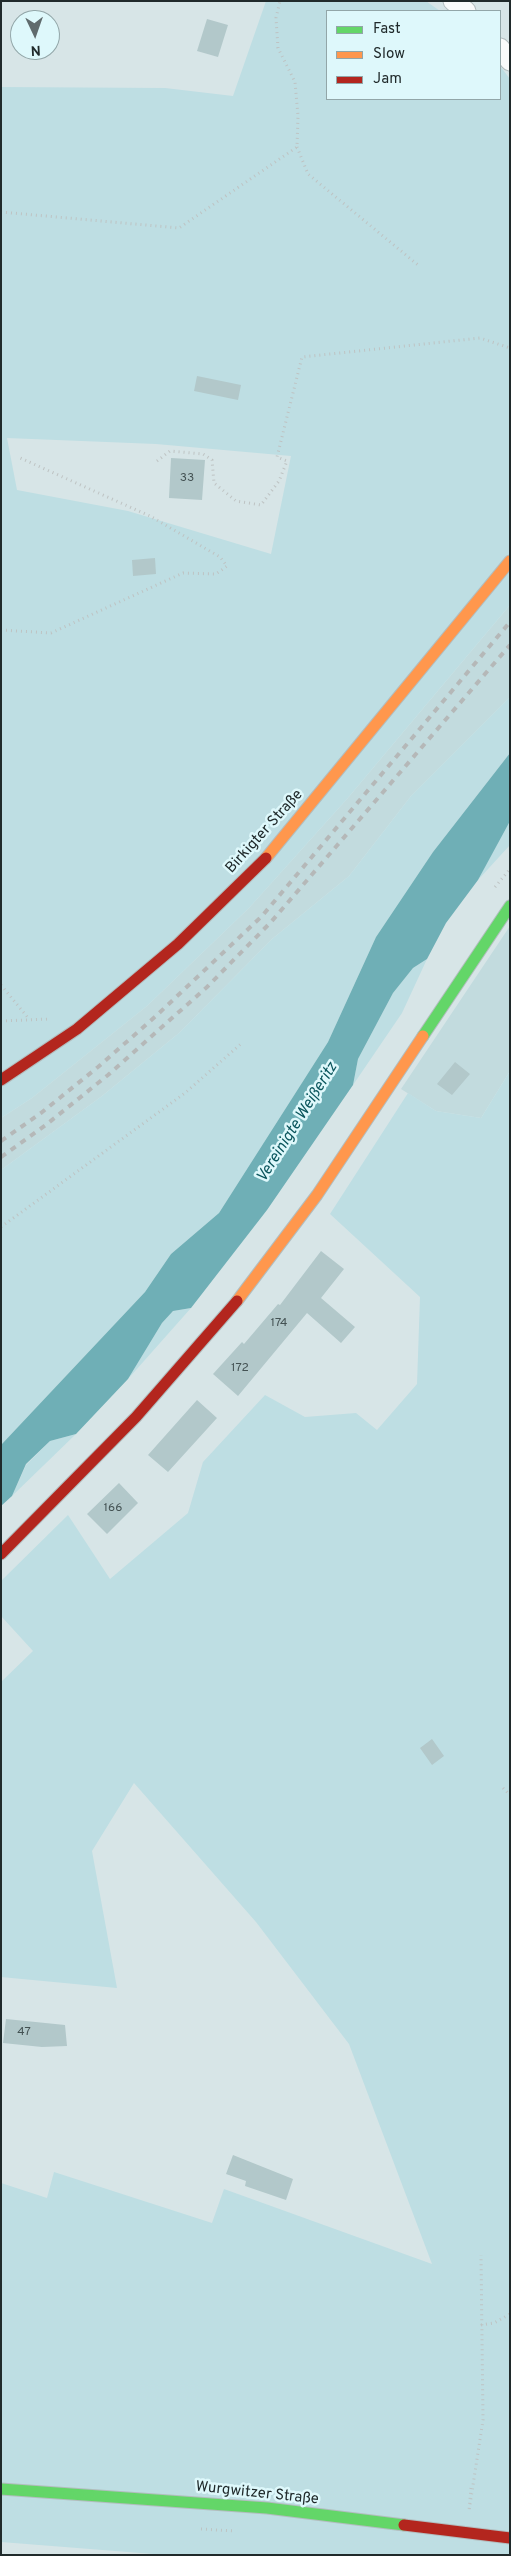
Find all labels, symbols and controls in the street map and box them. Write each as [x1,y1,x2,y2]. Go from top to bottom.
north arrow [10,10,60,60]
legend [326,10,501,100]
text: Fast [373,20,401,39]
text: N [30,41,41,58]
text: Slow [373,45,405,64]
text: Jam [373,70,402,89]
house number: 33 [180,472,194,486]
street label: Birkigter Straße [223,786,307,878]
water label: Vereinigte Weißeritz [253,1059,343,1187]
house number: 174 [271,1317,287,1331]
house number: 172 [231,1362,249,1376]
house number: 166 [104,1502,122,1516]
house number: 47 [17,2026,31,2040]
street label: Wurgwitzer Straße [195,2479,319,2509]

